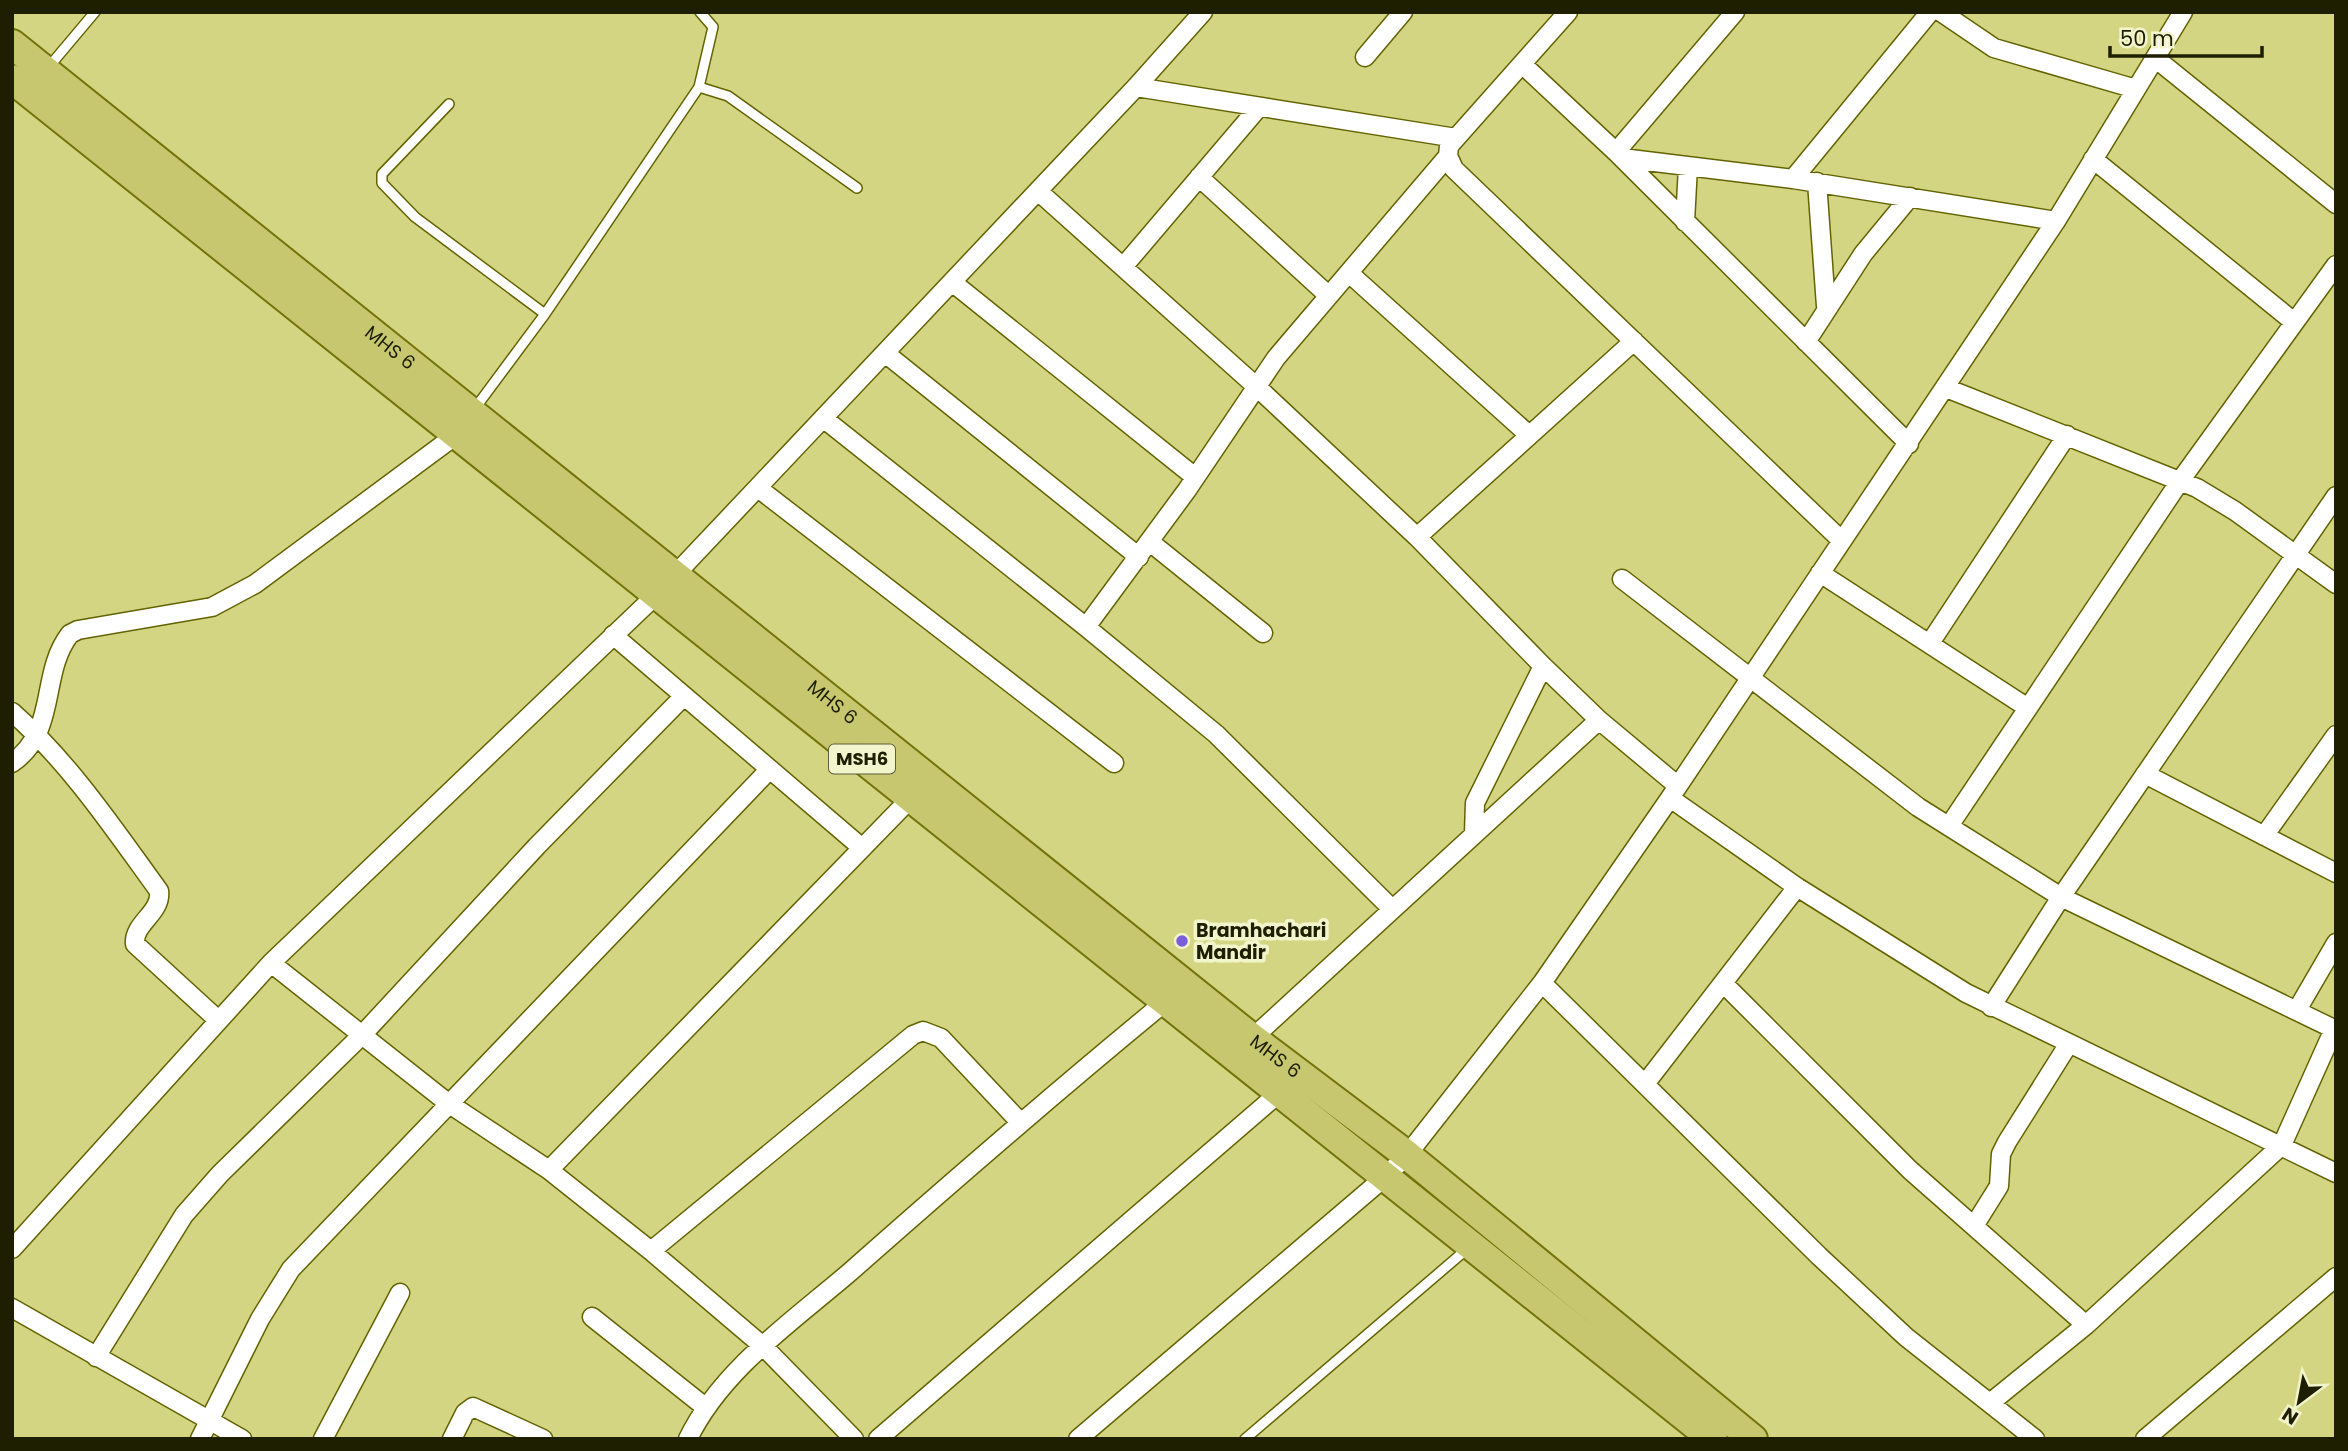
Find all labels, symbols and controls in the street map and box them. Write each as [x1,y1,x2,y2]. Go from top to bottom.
scale bar [2110,14,2262,58]
text: 50 m [2120,24,2174,53]
street label: MHS 6 [359,319,421,376]
street label: MHS 6 [802,674,864,731]
road number: MSH6 [829,744,895,774]
place label: Bramhachari Mandir [1196,917,1326,966]
marker: Bramhachari Mandir [1174,933,1190,949]
street label: MHS 6 [1244,1028,1307,1085]
north arrow [2264,1367,2334,1437]
text: N [2277,1401,2303,1431]

